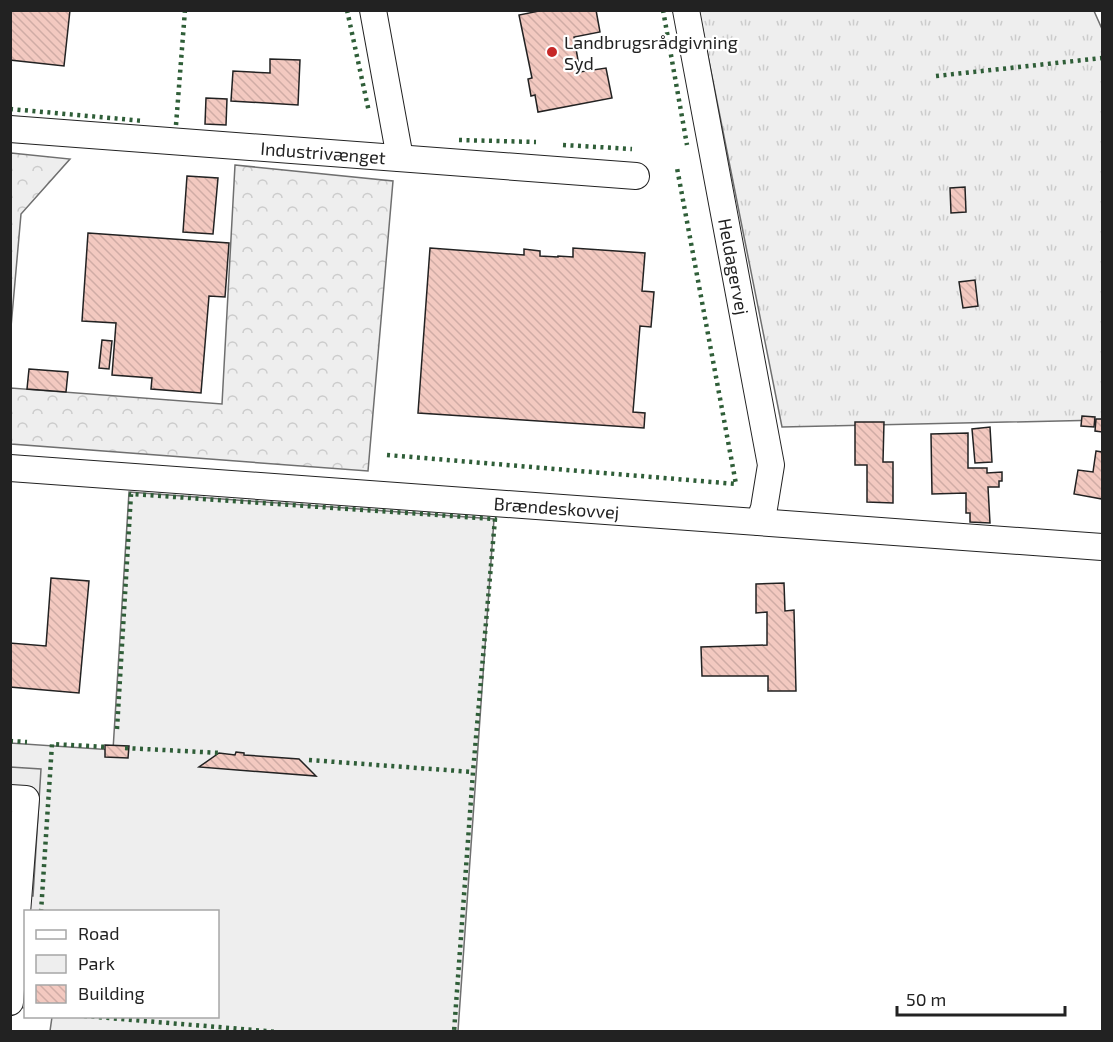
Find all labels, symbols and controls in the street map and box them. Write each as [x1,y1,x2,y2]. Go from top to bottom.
place label: Landbrugsrådgivning Syd [564,31,738,74]
marker: Landbrugsrådgivning Syd [545,45,559,59]
street label: Industrivænget [260,137,387,168]
street label: Heldagervej [714,216,754,317]
street label: Brændeskovvej [493,492,620,523]
legend [24,910,219,1018]
text: Road [78,922,119,944]
text: Park [78,952,115,974]
scale bar [897,979,1065,1017]
text: Building [78,982,145,1004]
text: 50 m [906,988,946,1010]

